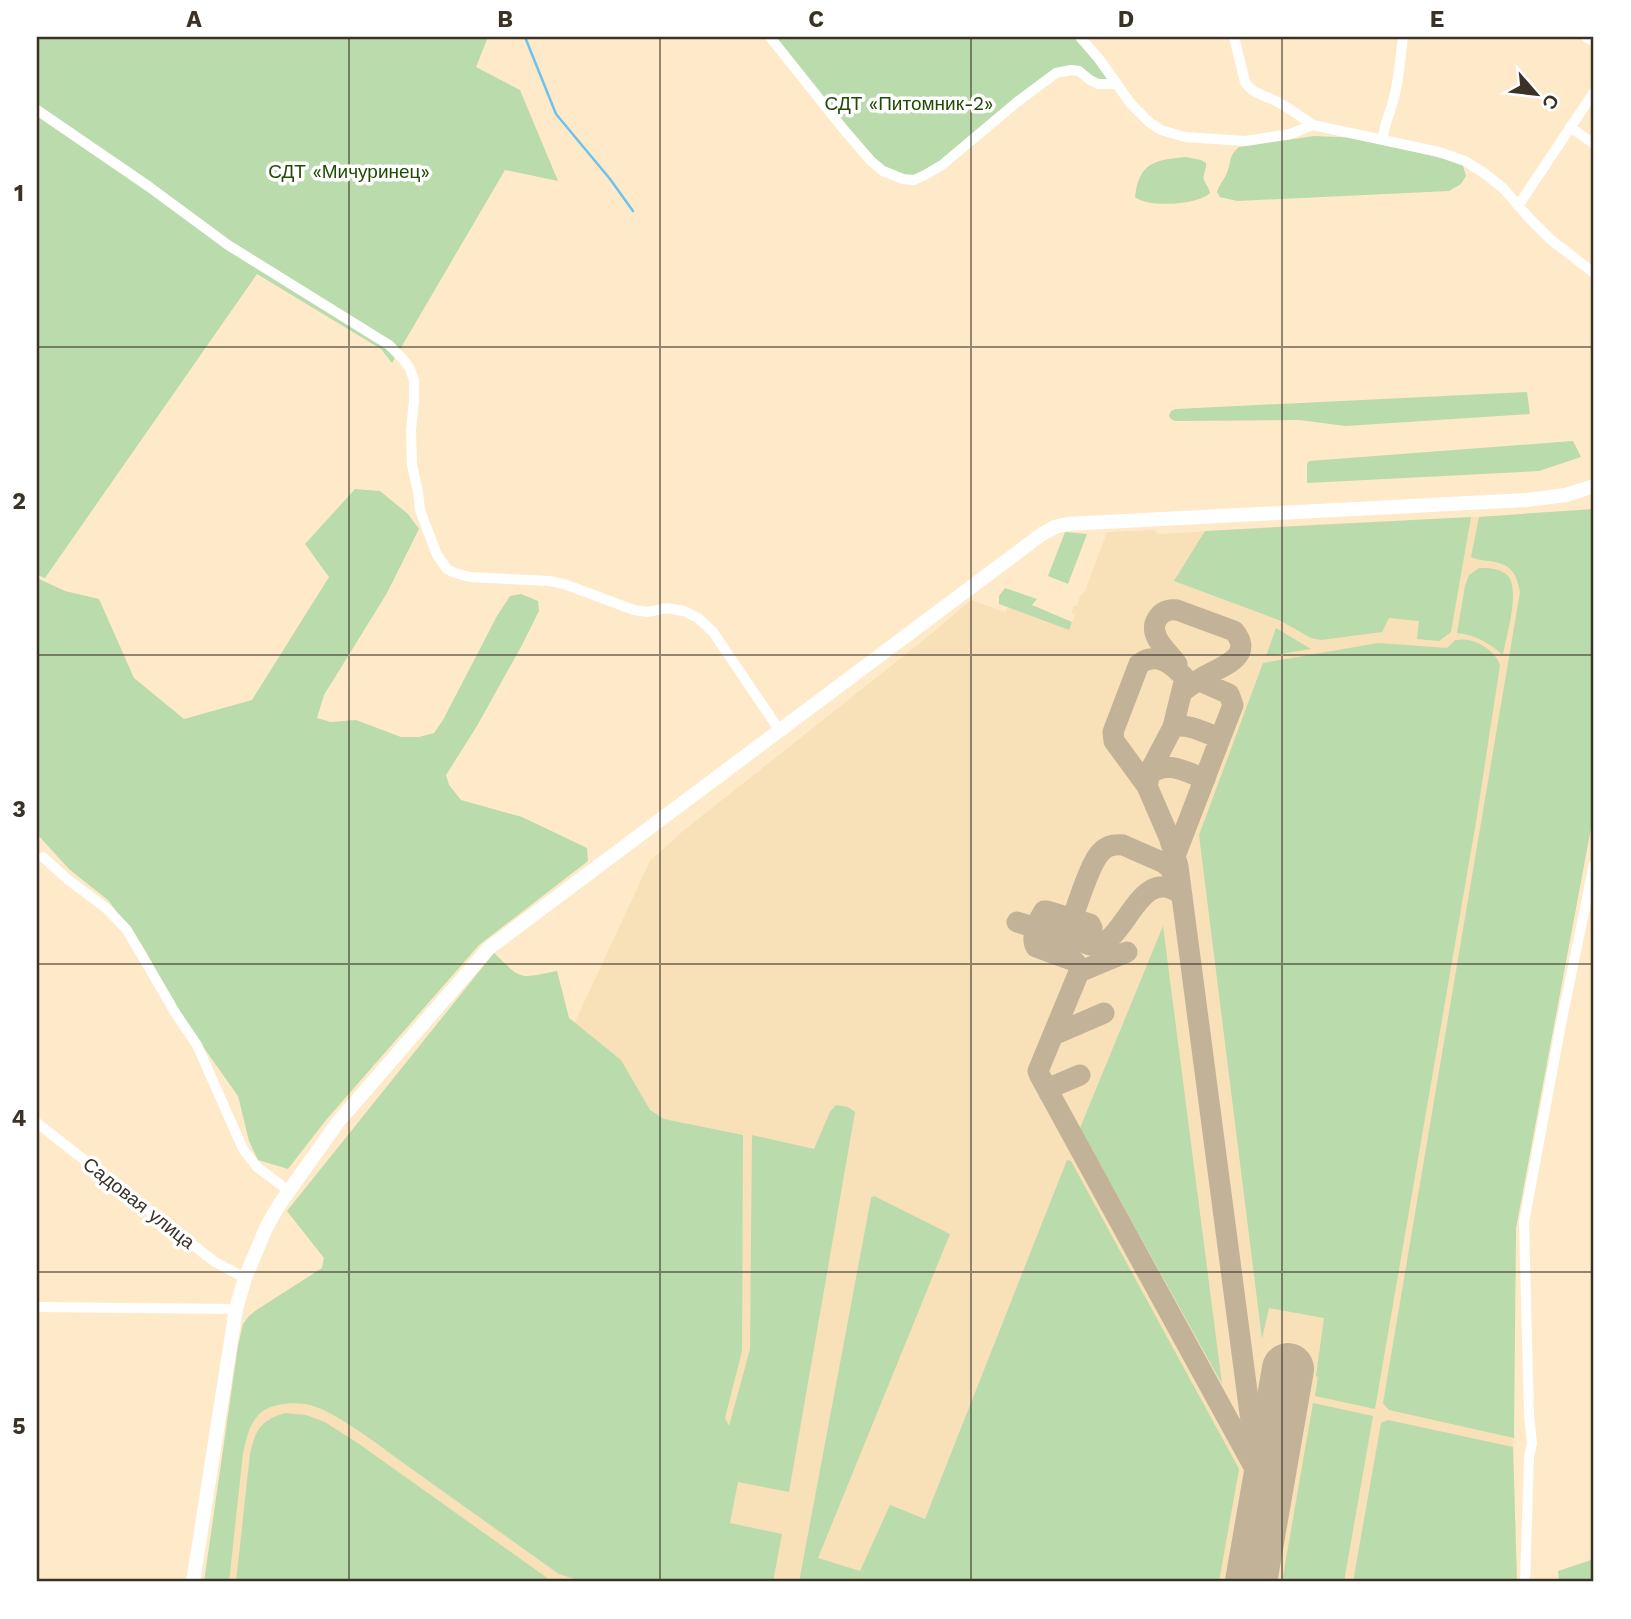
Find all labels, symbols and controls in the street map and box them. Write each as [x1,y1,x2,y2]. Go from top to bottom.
text: A [186,6,202,33]
text: B [497,6,513,33]
text: C [808,6,824,33]
text: D [1118,6,1134,33]
text: E [1430,6,1444,33]
north arrow [1502,60,1572,130]
text: С [1537,90,1564,113]
park label: СДТ «Питомник-2» [825,92,993,115]
park label: СДТ «Мичуринец» [268,160,430,183]
text: 1 [14,180,24,207]
text: 2 [12,488,26,515]
text: 3 [12,796,26,823]
text: 4 [12,1105,27,1132]
street label: Садовая улица [78,1152,200,1254]
text: 5 [12,1413,26,1440]

